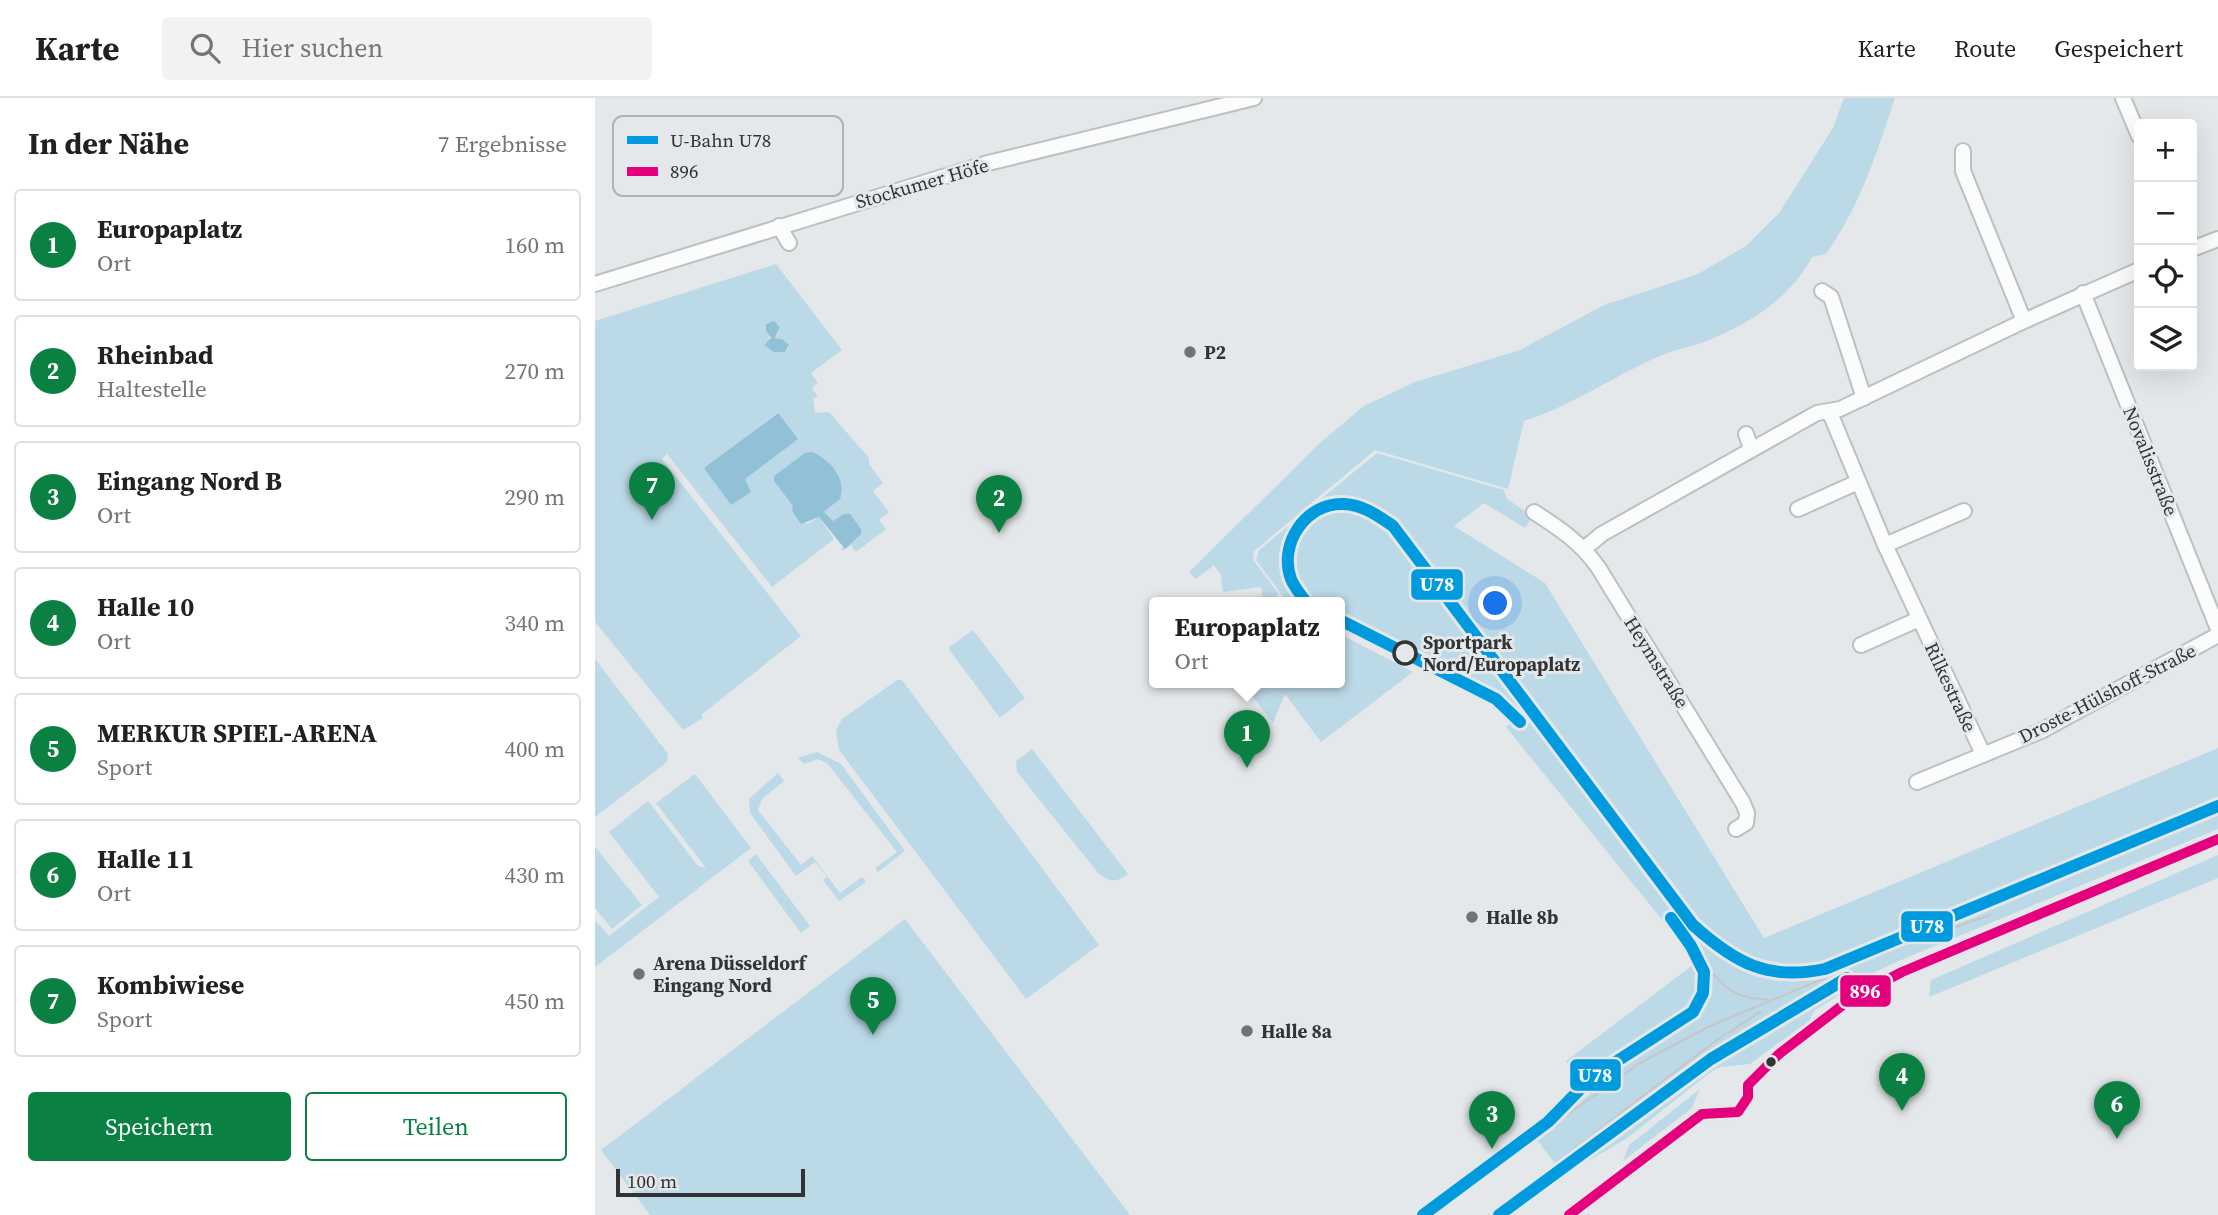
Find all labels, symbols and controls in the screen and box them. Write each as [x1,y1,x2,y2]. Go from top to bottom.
search box [162,17,652,80]
text: Karte [35,26,120,71]
icon: search [186,29,224,67]
text: Hier suchen [242,30,383,66]
text: Karte [1857,32,1916,65]
text: Route [1954,32,2016,65]
text: Gespeichert [2054,32,2183,65]
legend [613,116,843,196]
map controls [2134,119,2197,371]
button: + [2134,119,2197,182]
text: In der Nähe [28,123,189,164]
text: U-Bahn U78 [670,127,771,153]
text: 7 Ergebnisse [438,128,567,160]
street label: Stockumer Höfe [853,152,991,214]
text: 896 [670,158,699,184]
button: − [2134,182,2197,245]
text: Europaplatz [97,211,242,247]
text: 1 [47,229,59,261]
text: 160 m [504,229,565,261]
button: locate [2134,245,2197,308]
text: Ort [97,247,131,279]
button: layers [2134,308,2197,371]
text: Rheinbad [97,337,214,373]
place label: P2 [1204,339,1226,365]
marker: P2 [1182,344,1198,360]
text: 2 [47,355,59,387]
text: 270 m [504,355,565,387]
text: Haltestelle [97,373,207,405]
street label: Novalisstraße [2117,403,2185,519]
pin: 7 [629,462,675,520]
text: Eingang Nord B [97,463,282,499]
pin: 2 [976,475,1022,533]
text: 3 [47,481,59,513]
text: 290 m [504,481,565,513]
text: Ort [97,499,131,531]
line badge: U78 [1410,568,1464,601]
text: U78 [1420,571,1454,597]
your location [1478,586,1512,620]
text: Halle 10 [97,589,194,625]
popup [1149,597,1345,688]
text: 4 [47,607,59,639]
text: 340 m [504,607,565,639]
text: Europaplatz [1174,609,1320,645]
street label: Heymstraße [1618,611,1696,713]
text: Ort [97,625,131,657]
place label: Sportpark Nord/Europaplatz [1423,629,1580,677]
street label: Droste-Hülshoff-Straße [2014,637,2200,749]
street label: Rilkestraße [1919,638,1983,736]
marker: Sportpark Nord/Europaplatz [1393,641,1417,665]
text: Ort [1174,645,1208,677]
pin: 1 [1224,710,1270,768]
text: MERKUR SPIEL-ARENA [97,715,377,751]
text: 5 [47,733,59,765]
text: 400 m [504,733,565,765]
text: Sport [97,751,152,783]
text: Halle 11 [97,841,194,877]
text: 6 [47,859,59,891]
text: 430 m [504,859,565,891]
text: Ort [97,877,131,909]
place label: Halle 8b [1486,904,1559,930]
marker: Halle 8b [1464,909,1480,925]
line badge: U78 [1900,910,1954,943]
text: U78 [1910,913,1944,939]
place label: Arena Düsseldorf Eingang Nord [653,950,808,998]
marker: Arena Düsseldorf Eingang Nord [631,966,647,982]
text: Kombiwiese [97,967,244,1003]
line badge: 896 [1839,974,1892,1008]
pin: 5 [850,977,896,1035]
text: 896 [1850,978,1880,1004]
text: 7 [47,985,59,1017]
text: 450 m [504,985,565,1017]
text: Sport [97,1003,152,1035]
place label: Halle 8a [1261,1018,1333,1044]
marker: Halle 8a [1239,1023,1255,1039]
pin: 4 [1879,1053,1925,1111]
unlabelled marker [1764,1055,1778,1069]
line badge: U78 [1569,1058,1622,1092]
text: U78 [1578,1062,1612,1088]
pin: 6 [2094,1081,2140,1139]
pin: 3 [1469,1091,1515,1149]
button: Speichern [28,1092,291,1161]
button: Teilen [305,1092,567,1161]
scale bar [616,1166,805,1198]
text: 100 m [627,1168,677,1194]

